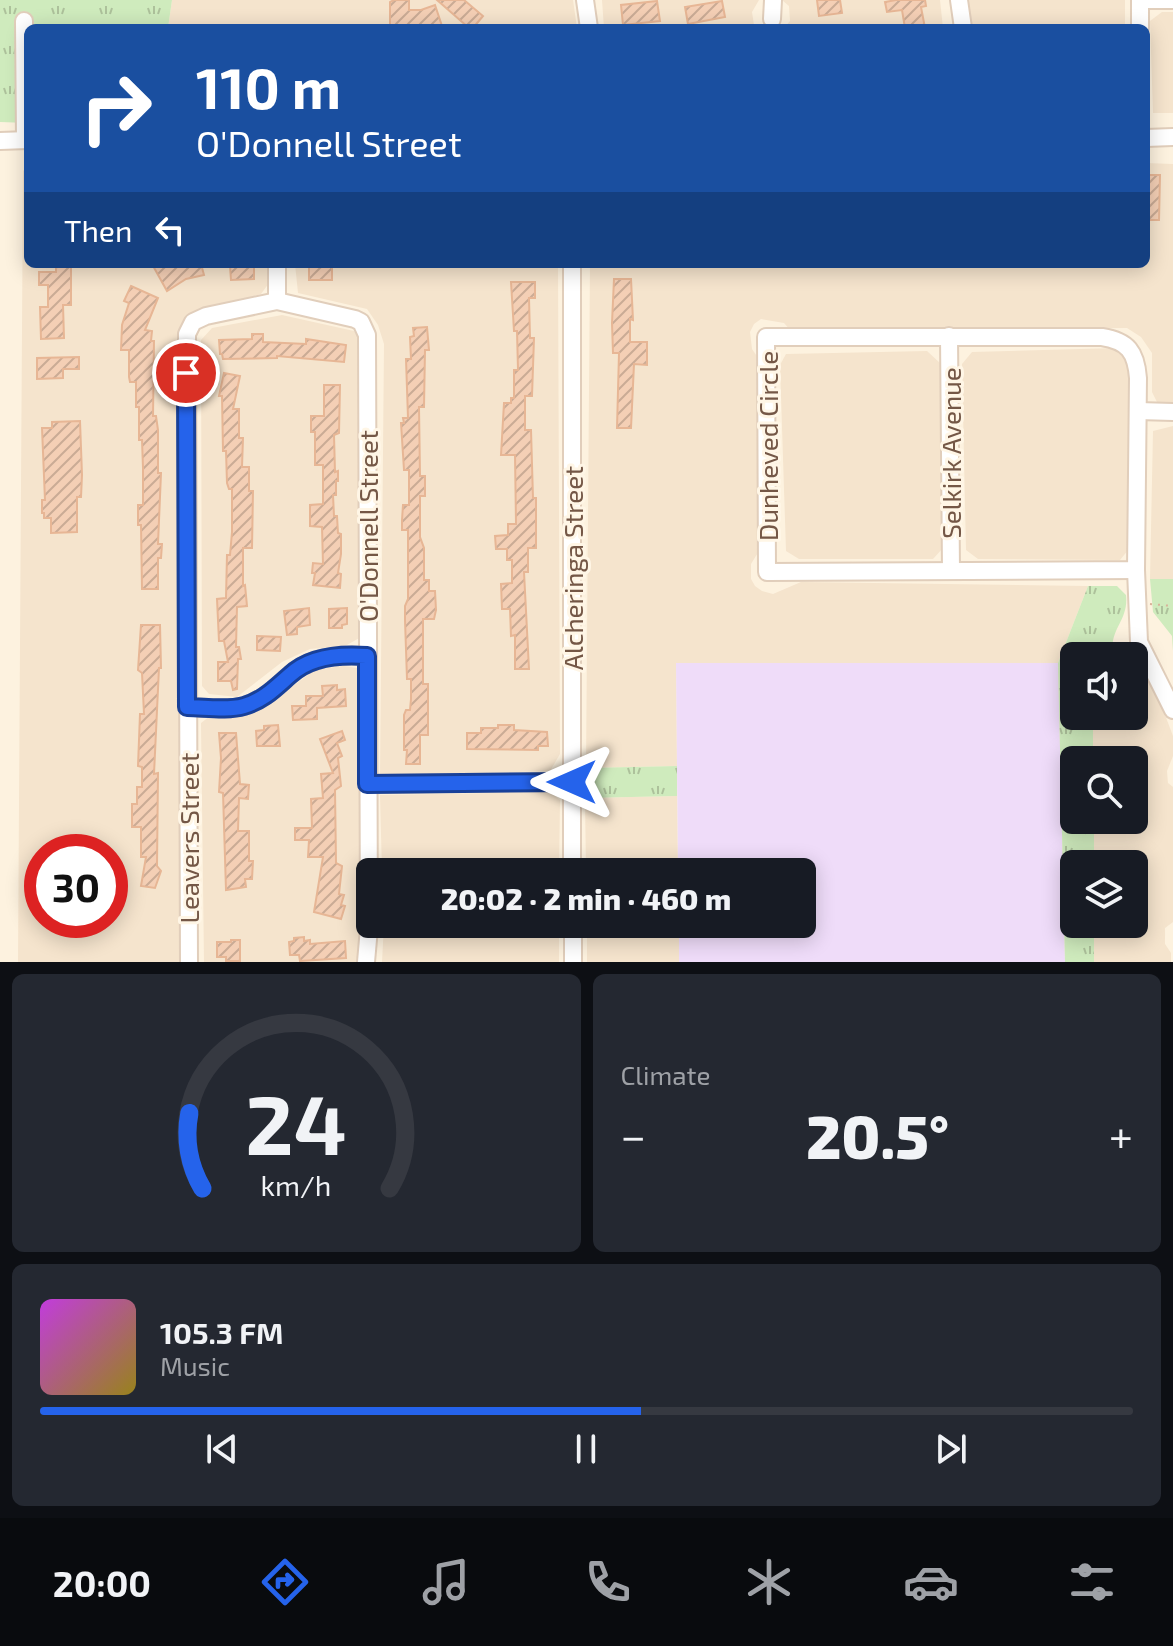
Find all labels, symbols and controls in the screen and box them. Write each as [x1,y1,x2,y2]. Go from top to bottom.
text: 110 m [196,53,341,120]
icon: right [64,56,168,160]
text: O'Donnell Street [196,121,462,164]
icon: left [148,208,192,252]
text: Then [64,212,132,248]
pin [152,339,220,407]
icon: arrive [164,351,208,395]
street label: Dunheved Circle [752,351,783,541]
street label: Selkirk Avenue [935,367,966,539]
street label: O'Donnell Street [352,430,383,622]
street label: Alcheringa Street [557,466,588,670]
map controls [1060,642,1148,938]
button: sound [1060,642,1148,730]
position arrow [530,740,614,824]
button: search [1060,746,1148,834]
street label: Leavers Street [173,752,204,923]
speed limit sign: 30 [24,834,128,938]
button: layers [1060,850,1148,938]
text: 20:02 · 2 min · 460 m [441,880,731,916]
text: Climate [621,1059,710,1090]
text: 24 [246,1072,347,1172]
text: 20.5° [806,1099,949,1171]
text: − [621,1108,646,1161]
text: + [1109,1108,1133,1161]
text: km/h [261,1167,332,1202]
text: 105.3 FM [160,1314,283,1350]
text: Music [160,1350,230,1381]
icon: previous [200,1427,244,1471]
icon: pause [564,1427,608,1471]
icon: next [929,1427,973,1471]
icon: directions [257,1554,313,1610]
icon: music [418,1554,474,1610]
icon: phone [580,1554,636,1610]
icon: climate [741,1554,797,1610]
icon: car [903,1554,959,1610]
icon: filters [1064,1554,1120,1610]
text: 20:00 [53,1561,151,1604]

